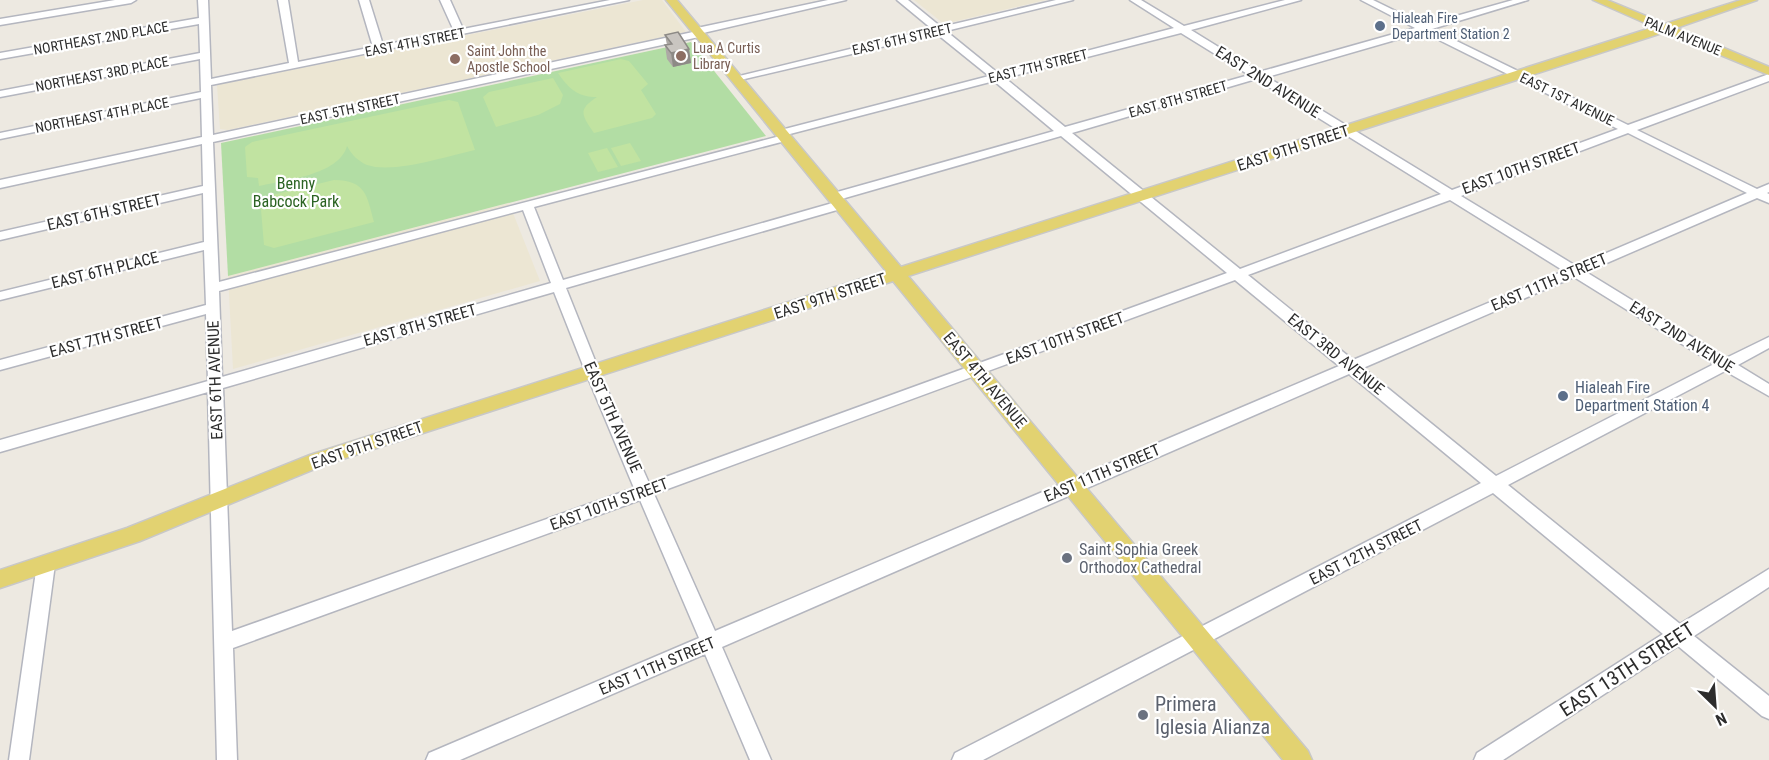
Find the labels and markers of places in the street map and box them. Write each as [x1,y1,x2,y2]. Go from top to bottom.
place label: Hialeah Fire Department Station 2 [1392,10,1510,42]
marker: Hialeah Fire Department Station 2 [1373,19,1387,33]
place label: Lua A Curtis Library [693,40,760,72]
place label: Saint John the Apostle School [467,43,550,75]
marker: Lua A Curtis Library [674,49,688,63]
marker: Saint John the Apostle School [448,52,462,66]
place label: Hialeah Fire Department Station 4 [1575,378,1709,415]
marker: Hialeah Fire Department Station 4 [1556,389,1570,403]
place label: Saint Sophia Greek Orthodox Cathedral [1079,540,1201,577]
marker: Saint Sophia Greek Orthodox Cathedral [1060,551,1074,565]
place label: Primera Iglesia Alianza [1155,692,1270,739]
marker: Primera Iglesia Alianza [1136,708,1150,722]

